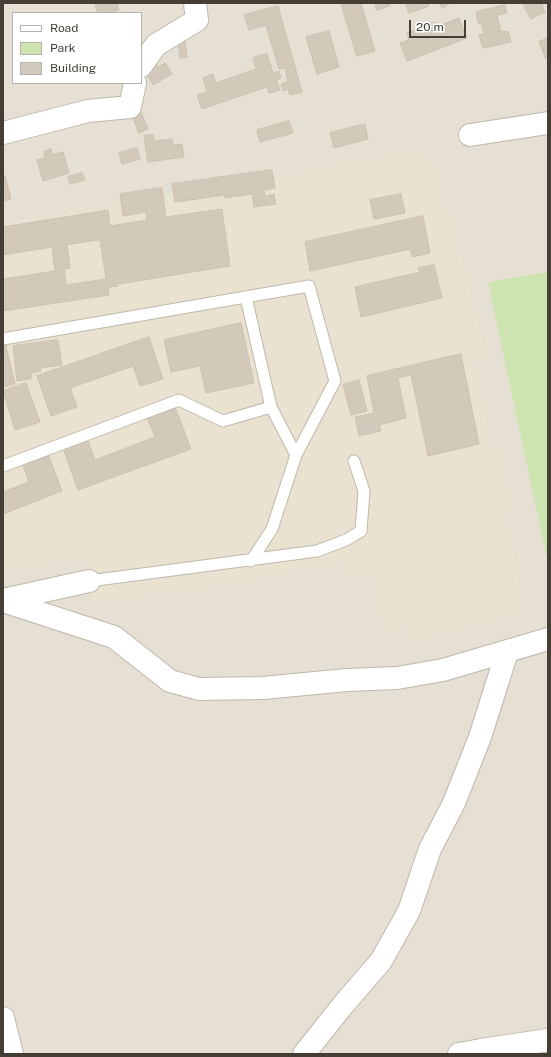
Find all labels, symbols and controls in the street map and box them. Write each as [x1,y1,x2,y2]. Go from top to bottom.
legend [12,12,142,84]
scale bar [411,12,468,38]
text: 20 m [416,20,444,34]
text: Road [50,21,78,35]
text: Park [50,41,76,55]
text: Building [50,61,96,75]

